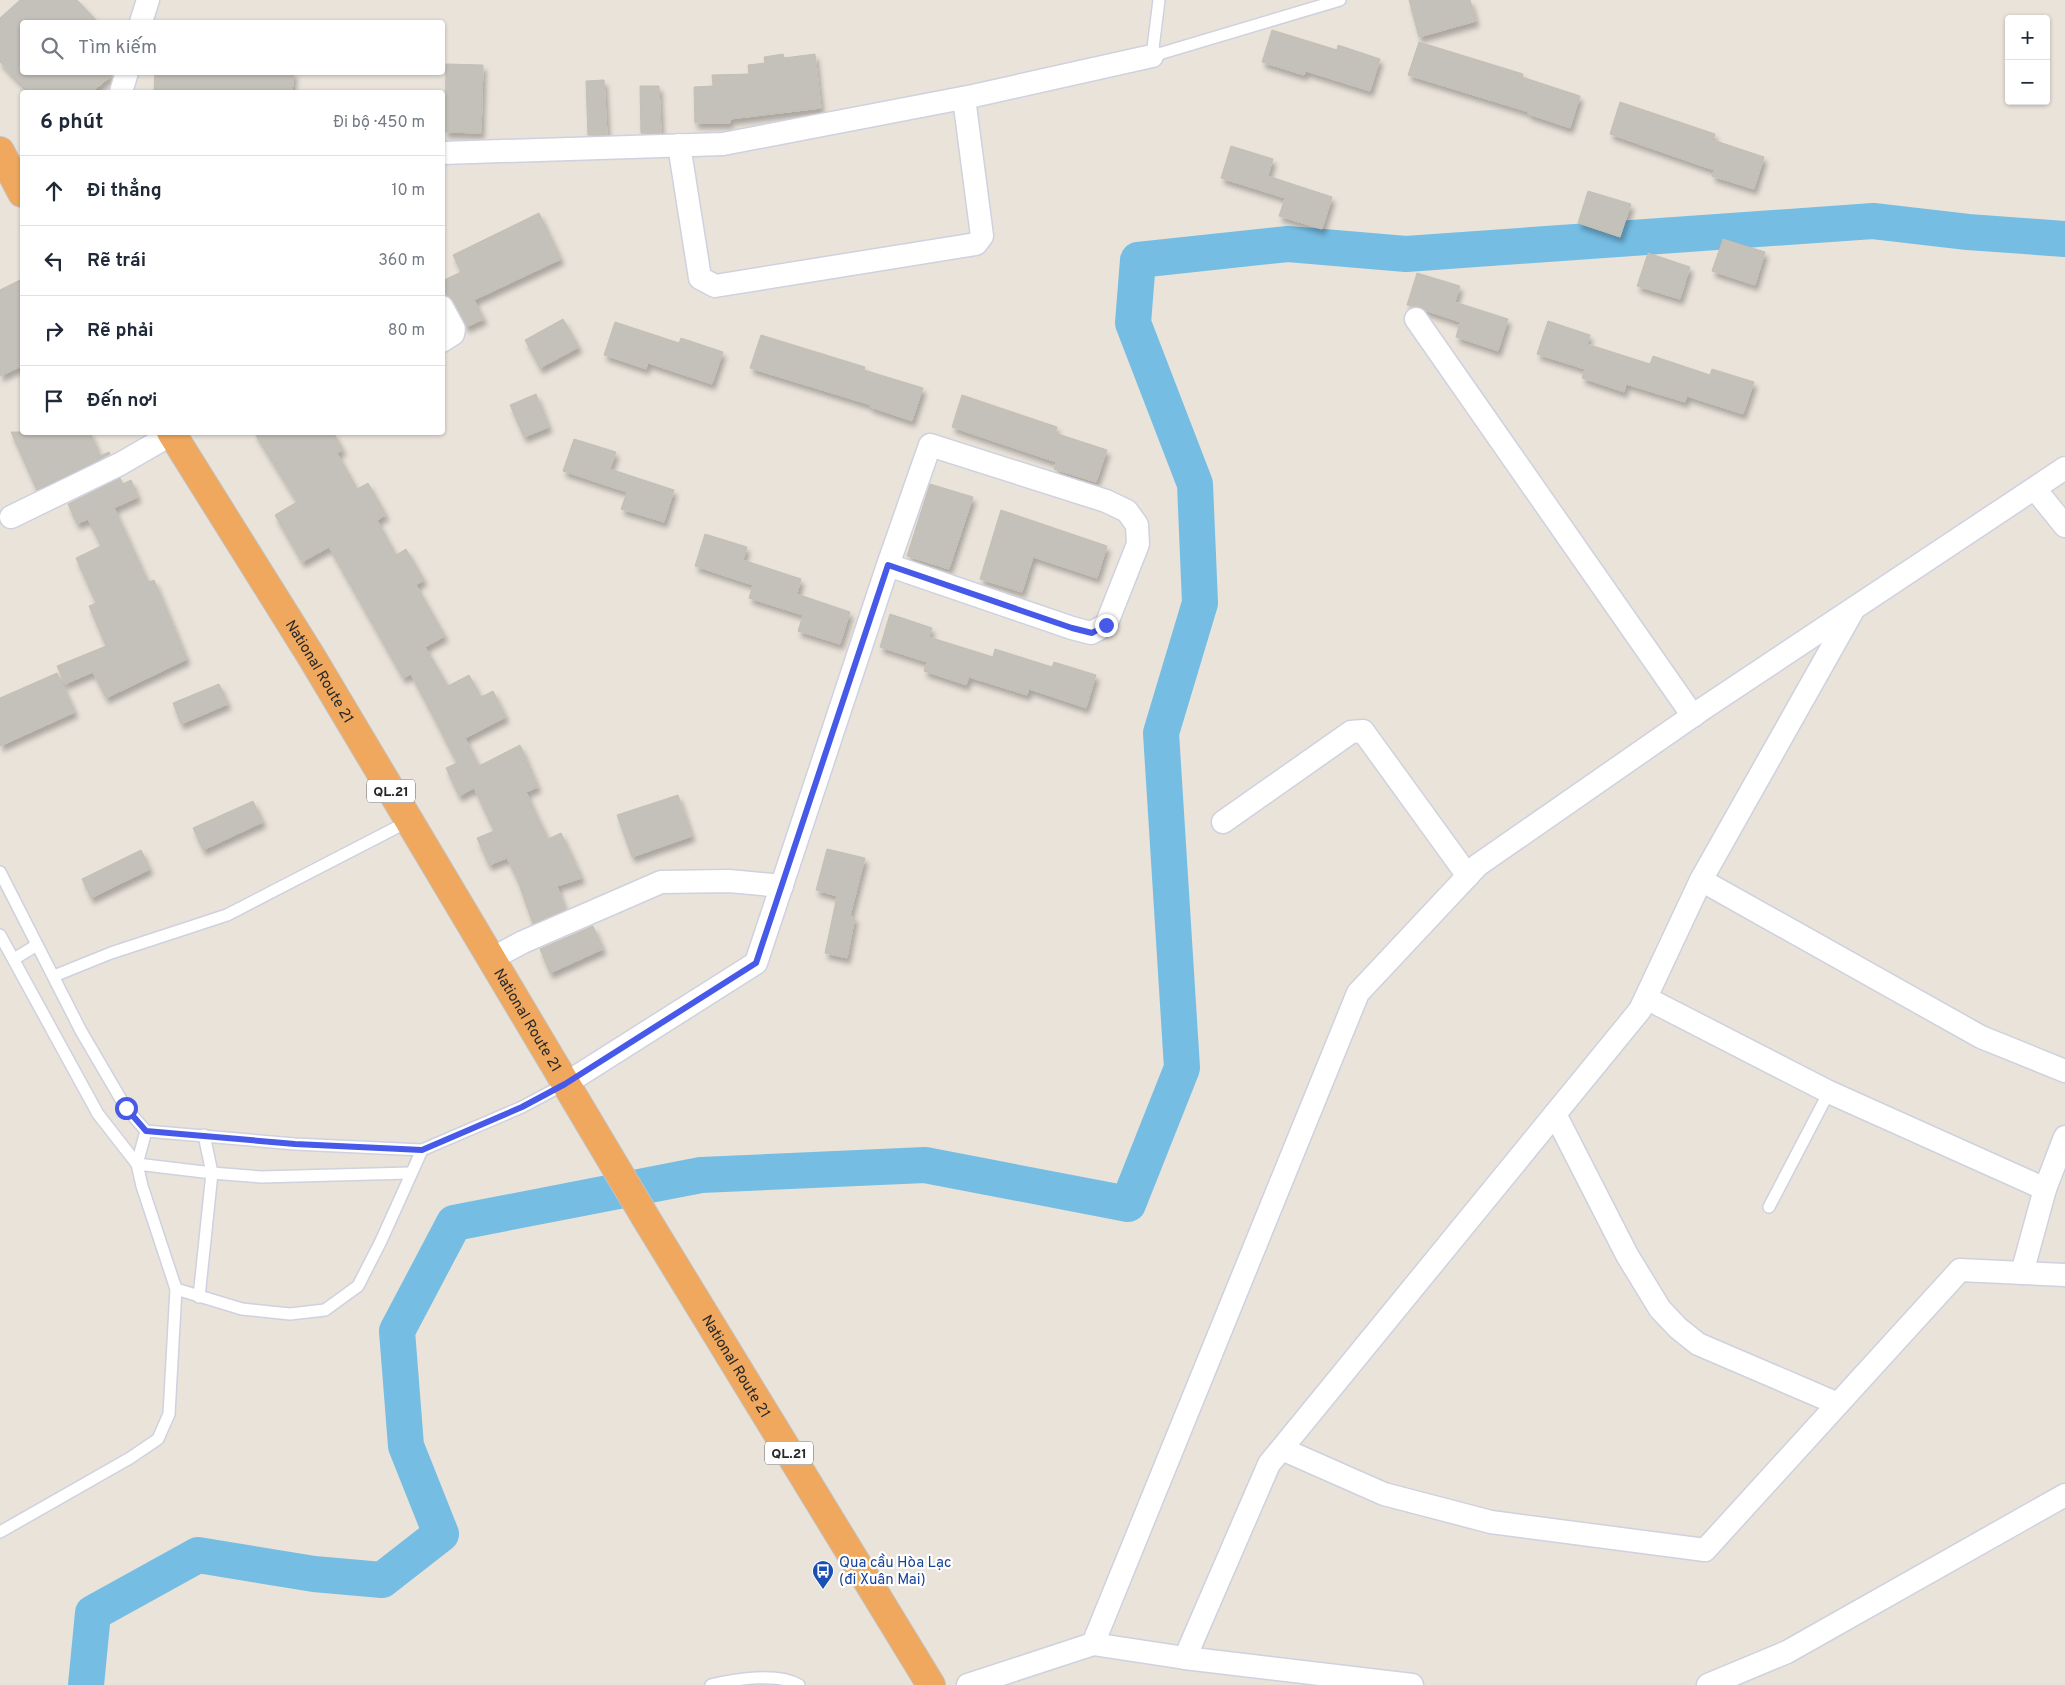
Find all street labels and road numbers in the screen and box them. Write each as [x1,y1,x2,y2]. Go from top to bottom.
street label: National Route 21 [280,617,357,727]
road number: QL.21 [367,779,415,802]
street label: National Route 21 [488,966,565,1076]
street label: National Route 21 [696,1312,774,1422]
road number: QL.21 [765,1442,813,1465]

